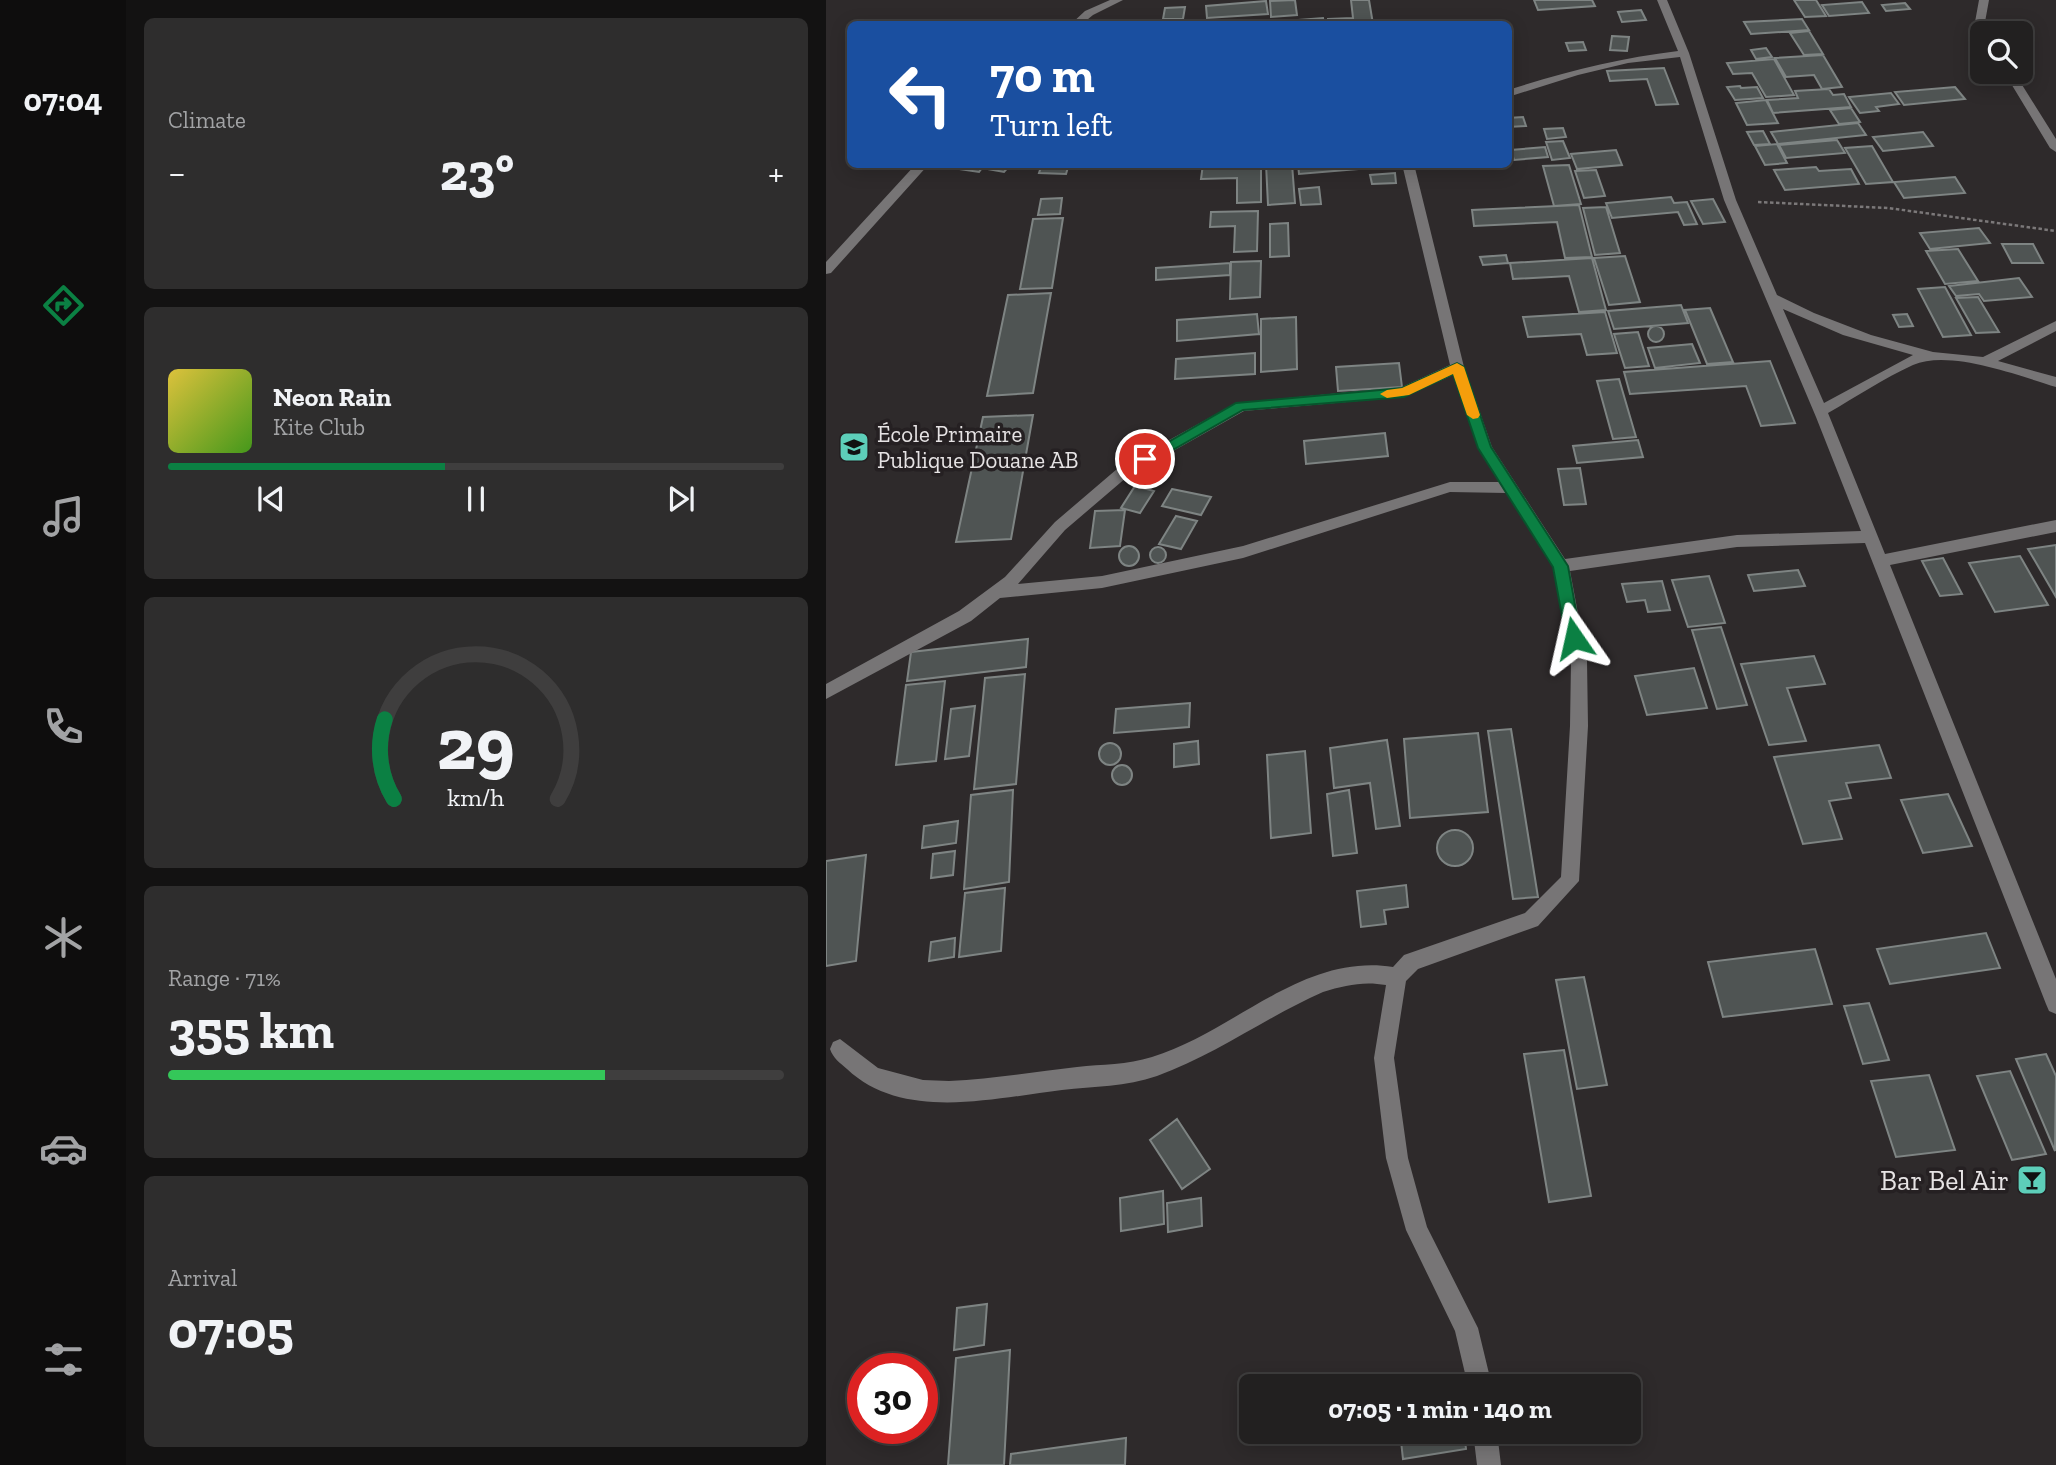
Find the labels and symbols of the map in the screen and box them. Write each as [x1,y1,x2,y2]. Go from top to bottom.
place label: École Primaire Publique Douane AB [877,420,1079,474]
pin [1115,429,1175,489]
school or university icon: École Primaire Publique Douane AB [837,430,871,464]
position arrow [1537,601,1611,675]
bar icon: Bar Bel Air [2015,1163,2049,1197]
place label: Bar Bel Air [1880,1164,2009,1197]
speed limit sign: 30 [847,1353,938,1444]

